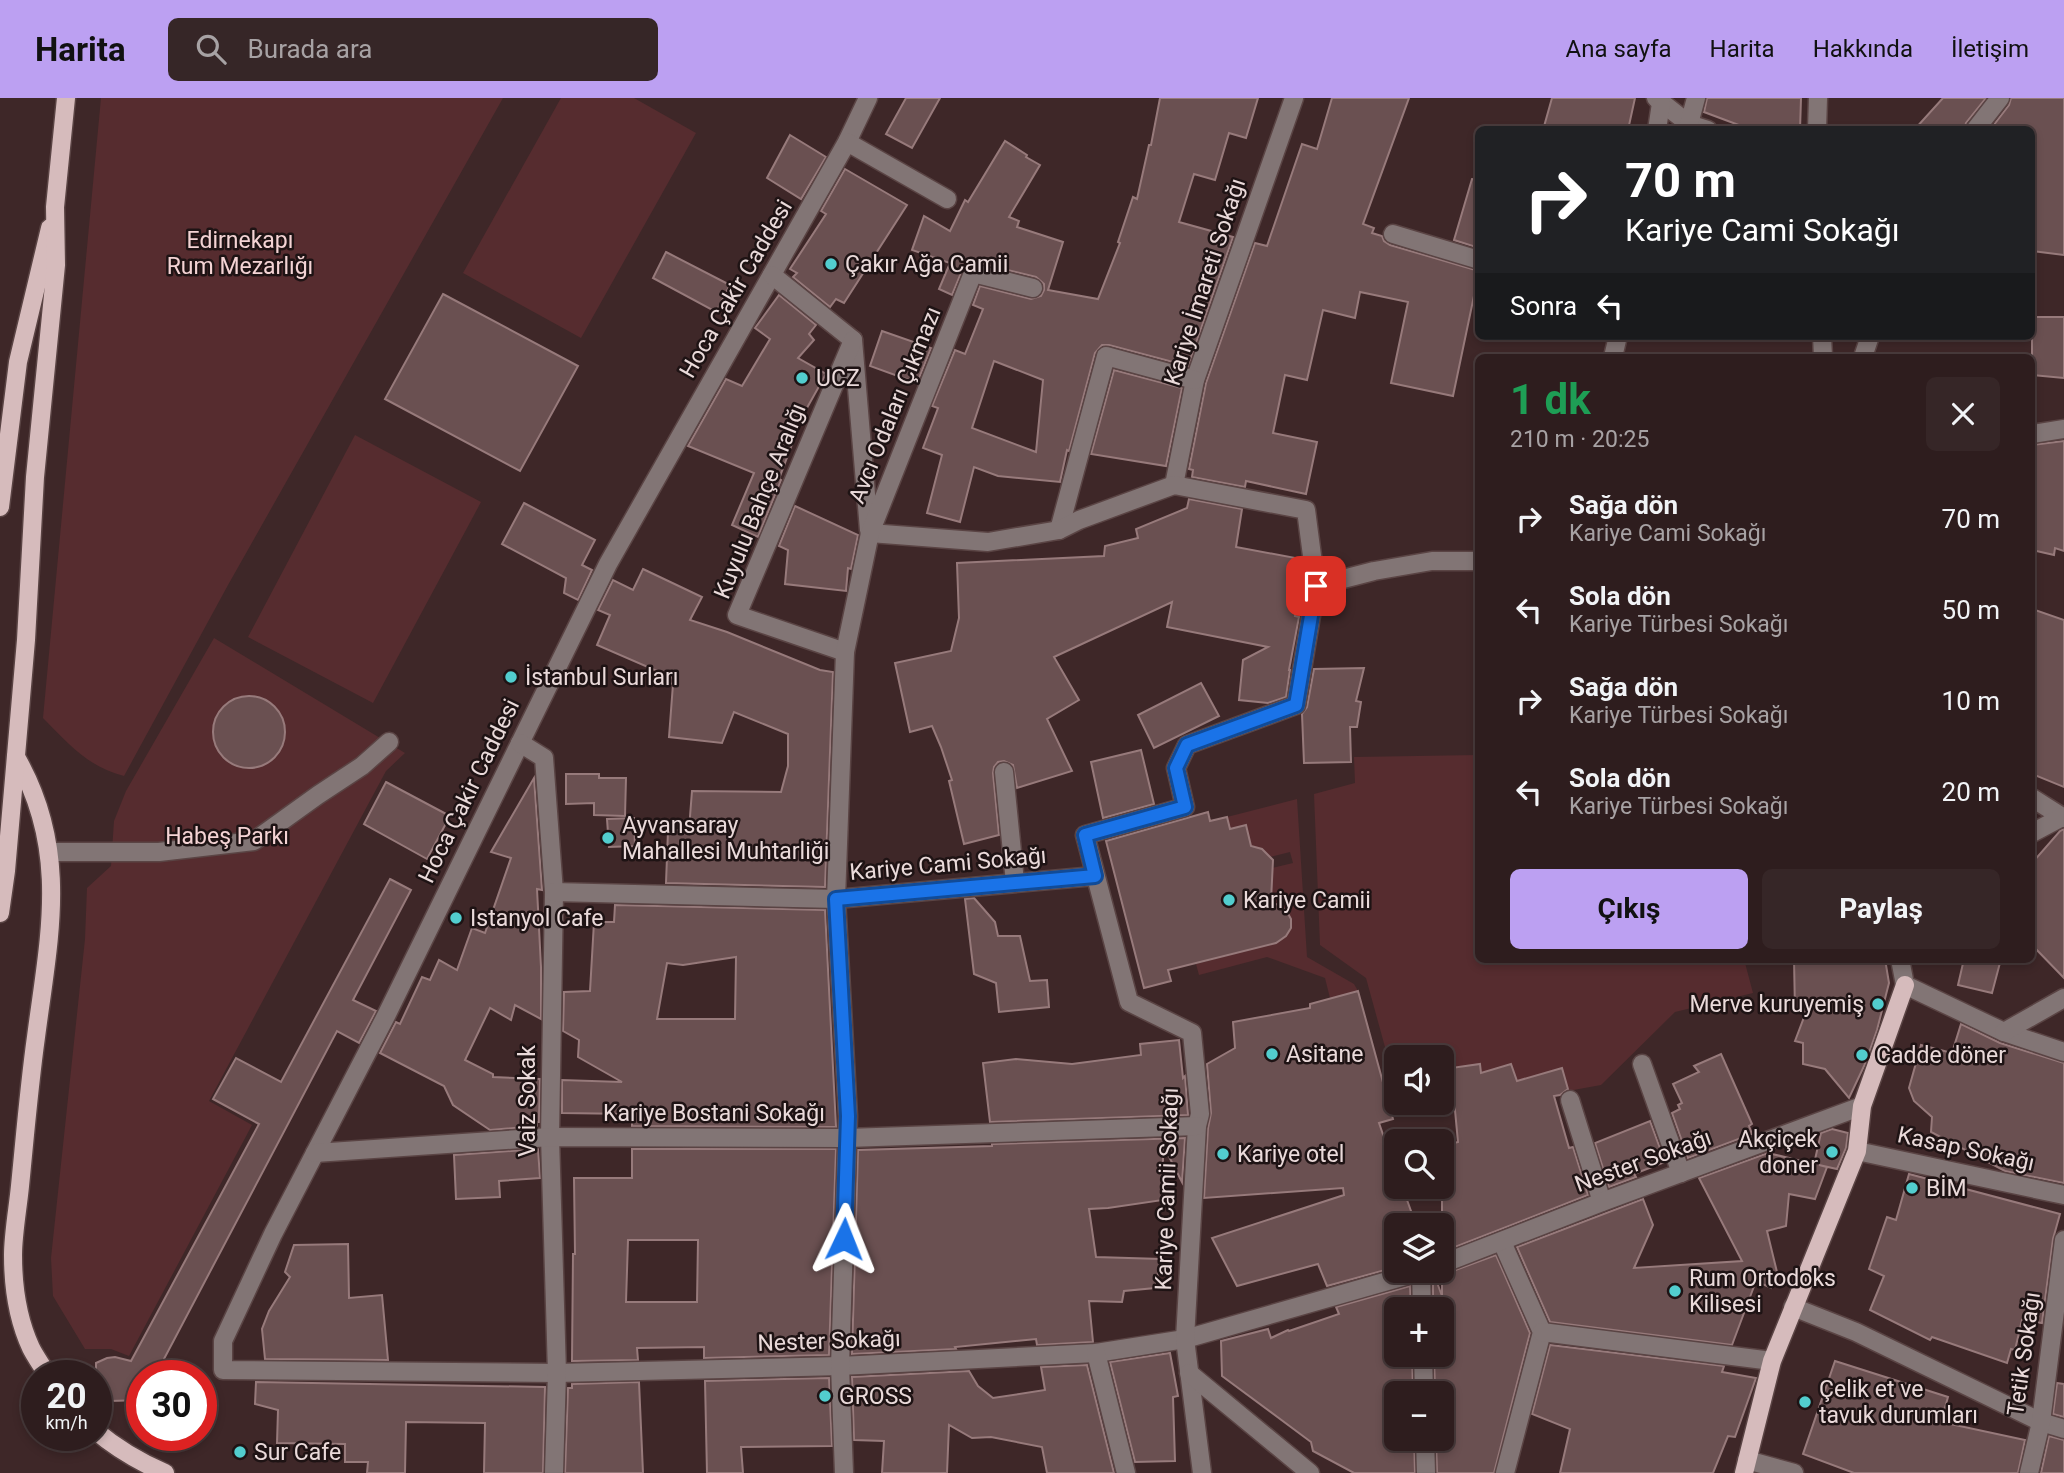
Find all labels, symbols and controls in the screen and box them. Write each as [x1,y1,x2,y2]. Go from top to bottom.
search box [168,18,658,81]
text: Harita [35,30,126,69]
icon: search [192,30,230,68]
text: Burada ara [248,34,372,64]
text: Ana sayfa [1566,35,1672,63]
text: Harita [1710,35,1775,63]
text: Hakkında [1813,35,1913,63]
text: İletişim [1951,35,2029,63]
text: 70 m [1625,152,1736,209]
icon: right [1510,154,1601,245]
street label: Kariye İmareti Sokağı [1159,175,1251,389]
street label: Hoca Çakir Caddesi [674,195,798,383]
text: Kariye Cami Sokağı [1625,211,1900,249]
park label: Edirnekapı Rum Mezarlığı [167,227,313,280]
place label: Çakır Ağa Camii [845,251,1008,278]
marker: Çakır Ağa Camii [823,256,839,272]
icon: left [1591,287,1629,325]
text: Sonra [1510,291,1577,321]
street label: Avcı Odaları Çıkmazı [843,303,947,507]
place label: UCZ [816,365,860,392]
marker: UCZ [794,370,810,386]
text: 1 dk [1510,375,1591,424]
button: close [1926,377,2000,451]
street label: Kuyulu Bahçe Aralığı [708,399,812,603]
text: 210 m · 20:25 [1510,426,1649,453]
text: Sağa dön [1569,490,1678,520]
icon: right [1510,500,1548,538]
text: 70 m [1942,504,2000,534]
text: Kariye Cami Sokağı [1569,520,1766,547]
pin [1286,556,1346,616]
icon: arrive [1297,567,1335,605]
text: Sola dön [1569,581,1671,611]
icon: left [1510,591,1548,629]
text: 50 m [1942,595,2000,625]
text: Kariye Türbesi Sokağı [1569,611,1788,638]
place label: İstanbul Surları [525,664,678,691]
marker: İstanbul Surları [503,669,519,685]
text: Sağa dön [1569,672,1678,702]
icon: right [1510,682,1548,720]
text: 10 m [1942,686,2000,716]
street label: Hoca Çakir Caddesi [413,695,525,887]
text: Kariye Türbesi Sokağı [1569,702,1788,729]
text: Sola dön [1569,763,1671,793]
icon: left [1510,773,1548,811]
text: 20 m [1942,777,2000,807]
text: Kariye Türbesi Sokağı [1569,793,1788,820]
place label: Ayvansaray Mahallesi Muhtarliği [622,812,829,865]
park label: Habeş Parkı [165,823,289,850]
marker: Ayvansaray Mahallesi Muhtarliği [600,830,616,846]
street label: Kariye Cami Sokağı [848,842,1048,886]
button: Çıkış [1510,869,1748,949]
button: Paylaş [1762,869,2000,949]
place label: Kariye Camii [1243,887,1371,914]
marker: Kariye Camii [1221,892,1237,908]
place label: Istanyol Cafe [470,905,603,932]
marker: Istanyol Cafe [448,910,464,926]
place label: Merve kuruyemiş [1689,991,1864,1018]
marker: Merve kuruyemiş [1870,996,1886,1012]
place label: Asitane [1286,1041,1363,1068]
place label: Cadde döner [1876,1042,2006,1069]
street label: Vaiz Sokak [514,1045,541,1157]
map controls [1384,1045,1454,1451]
button: sound [1384,1045,1454,1115]
marker: Asitane [1264,1046,1280,1062]
marker: Cadde döner [1854,1047,1870,1063]
street label: Kariye Camii Sokağı [1150,1087,1184,1291]
street label: Kariye Bostani Sokağı [603,1100,825,1127]
street label: Kasap Sokağı [1895,1121,2037,1177]
street label: Nester Sokağı [1571,1124,1715,1198]
place label: Akçiçek doner [1738,1126,1818,1179]
button: search [1384,1129,1454,1199]
place label: Kariye otel [1237,1141,1344,1168]
marker: Akçiçek doner [1824,1144,1840,1160]
marker: Kariye otel [1215,1146,1231,1162]
place label: BİM [1926,1175,1967,1202]
marker: BİM [1904,1180,1920,1196]
position arrow [807,1202,881,1276]
button: layers [1384,1213,1454,1283]
place label: Rum Ortodoks Kilisesi [1689,1265,1836,1318]
marker: Rum Ortodoks Kilisesi [1667,1283,1683,1299]
street label: Tetik Sokağı [2002,1290,2046,1418]
button: + [1384,1297,1454,1367]
street label: Nester Sokağı [757,1325,901,1357]
speed limit sign: 30 [126,1360,217,1451]
text: 20 [46,1376,87,1417]
place label: Çelik et ve tavuk durumları [1819,1376,1978,1429]
button: − [1384,1381,1454,1451]
place label: GROSS [839,1383,912,1410]
marker: GROSS [817,1388,833,1404]
marker: Çelik et ve tavuk durumları [1797,1394,1813,1410]
text: km/h [45,1412,88,1433]
place label: Sur Cafe [254,1439,341,1466]
marker: Sur Cafe [232,1444,248,1460]

